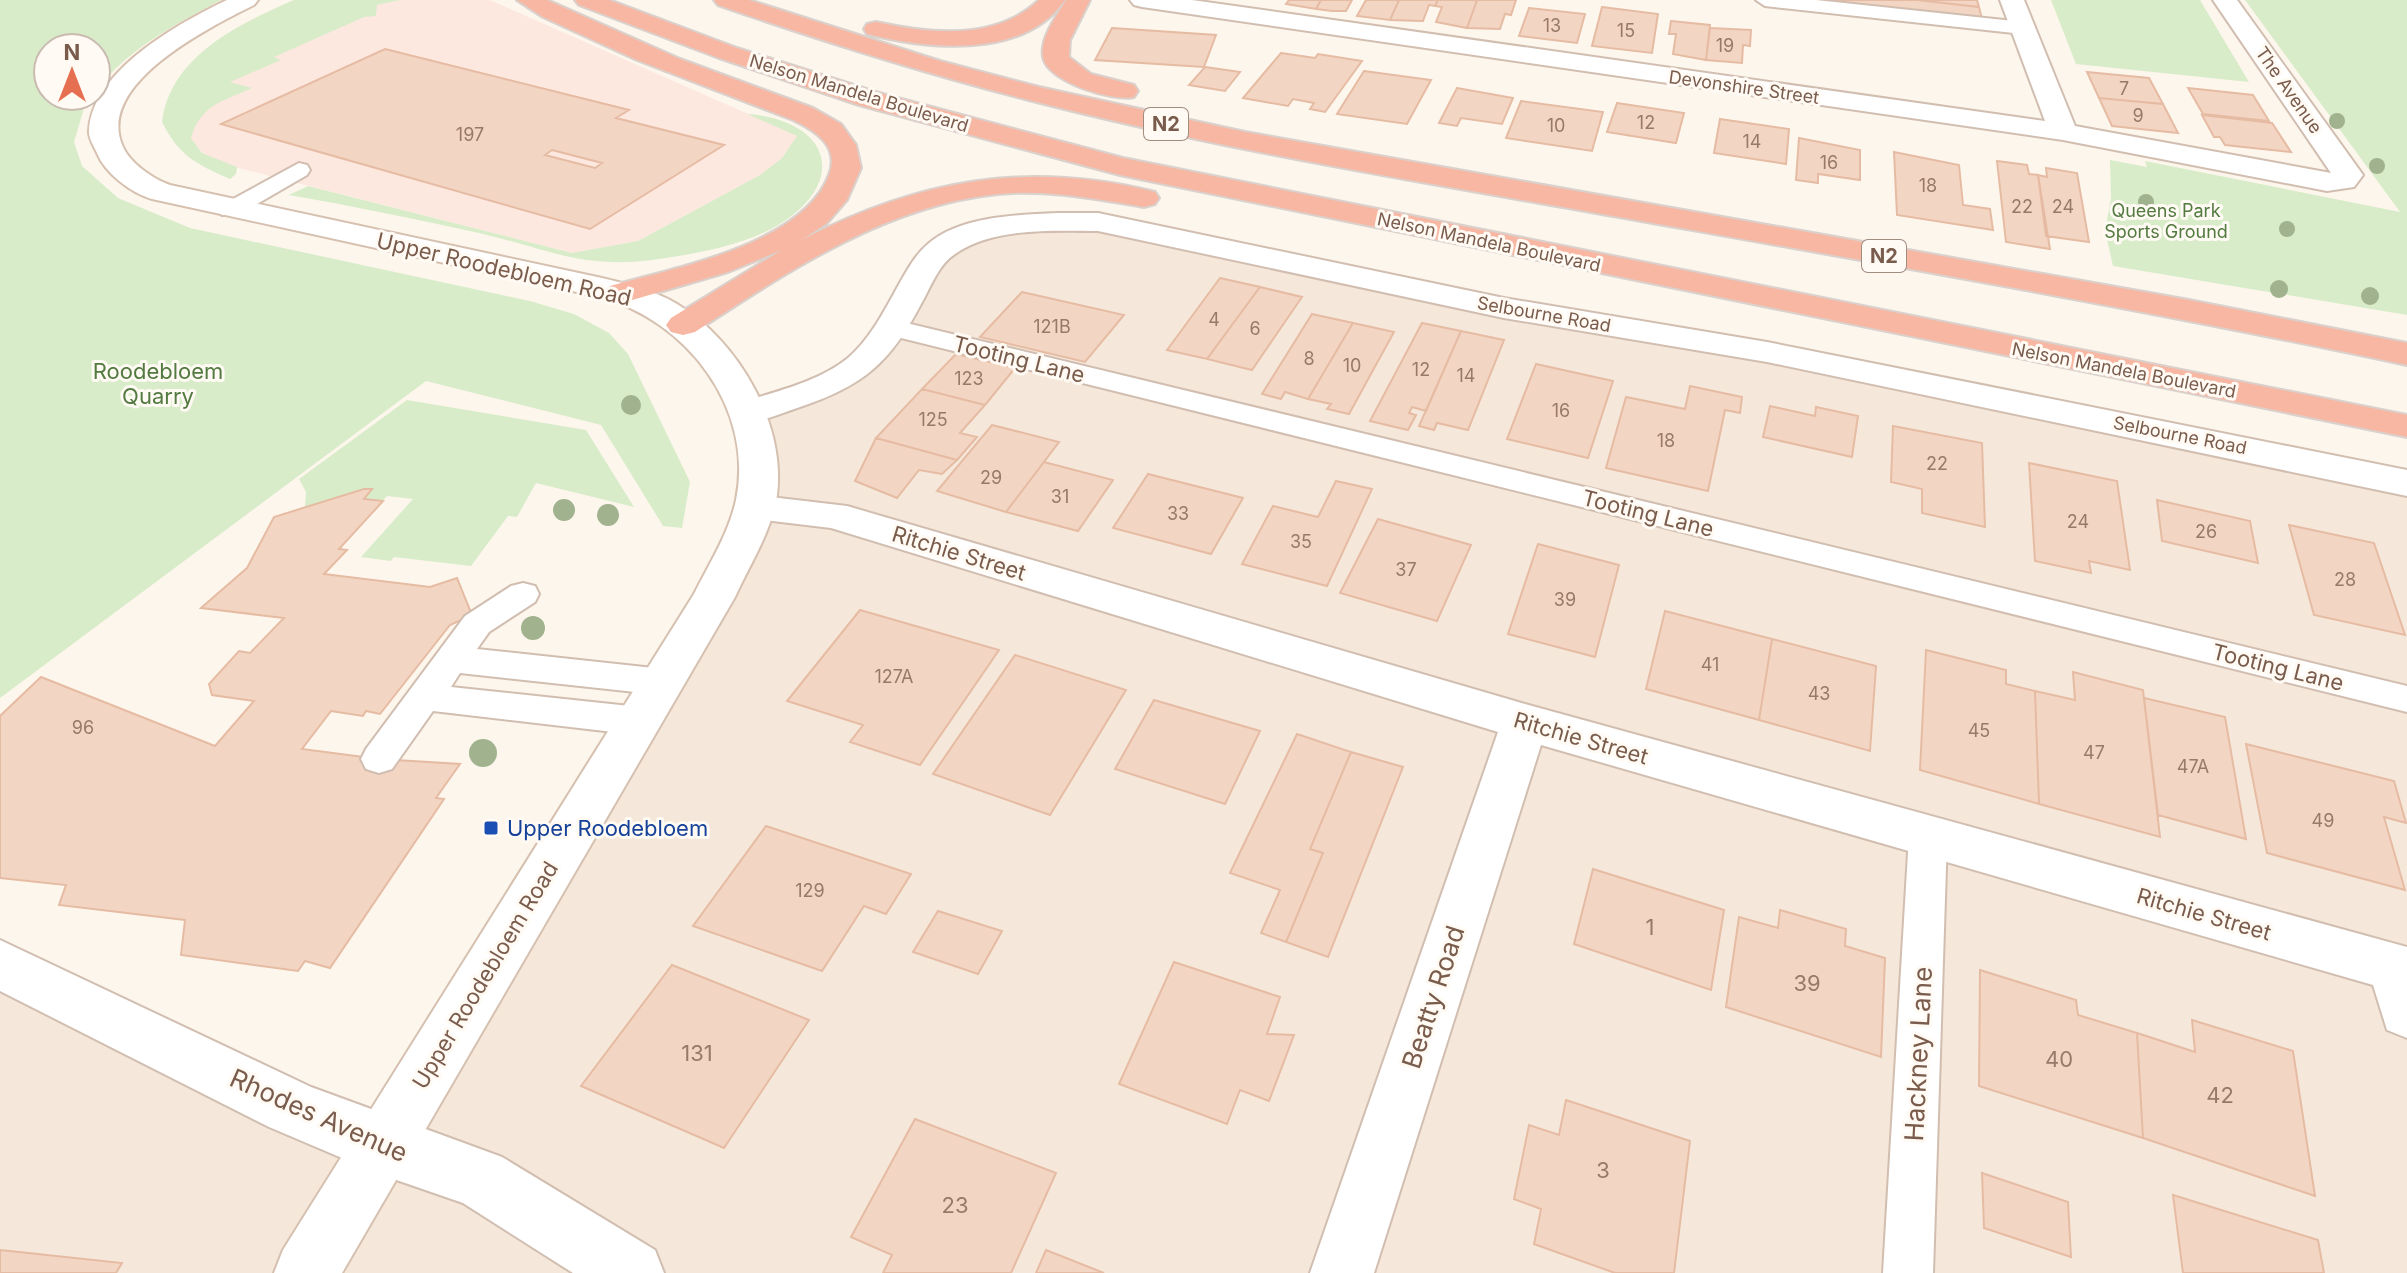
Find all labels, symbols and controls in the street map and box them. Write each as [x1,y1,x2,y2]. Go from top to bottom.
house number: 13 [1543,15,1561,36]
house number: 15 [1617,20,1635,41]
north arrow [32,32,112,112]
house number: 19 [1716,35,1734,56]
text: N [64,39,80,65]
street label: The Avenue [2251,43,2327,137]
street label: Nelson Mandela Boulevard [747,50,971,136]
street label: Devonshire Street [1667,66,1821,108]
house number: 7 [2119,78,2129,99]
house number: 9 [2132,105,2144,126]
road number: N2 [1144,108,1188,140]
house number: 12 [1637,112,1655,133]
house number: 10 [1547,115,1565,136]
house number: 197 [456,124,484,145]
house number: 14 [1743,131,1761,152]
house number: 16 [1820,152,1838,173]
house number: 18 [1919,175,1937,196]
house number: 22 [2011,196,2033,217]
house number: 24 [2052,196,2074,217]
park label: Queens Park Sports Ground [2104,200,2228,242]
street label: Nelson Mandela Boulevard [1375,208,1603,276]
street label: Upper Roodebloem Road [374,227,634,311]
road number: N2 [1862,240,1906,272]
street label: Selbourne Road [1475,292,1613,336]
house number: 4 [1208,309,1220,330]
house number: 121B [1033,316,1071,337]
house number: 6 [1249,318,1261,339]
street label: Tooting Lane [951,330,1087,388]
street label: Nelson Mandela Boulevard [2010,338,2238,402]
house number: 8 [1303,348,1315,369]
house number: 10 [1343,355,1361,376]
park label: Roodebloem Quarry [93,358,223,409]
house number: 12 [1412,359,1430,380]
house number: 14 [1457,365,1475,386]
house number: 123 [954,368,984,389]
house number: 16 [1552,400,1570,421]
house number: 125 [918,409,948,430]
street label: Selbourne Road [2111,412,2249,458]
house number: 18 [1657,430,1675,451]
house number: 22 [1926,453,1948,474]
house number: 29 [980,467,1002,488]
street label: Tooting Lane [1580,484,1716,542]
house number: 31 [1051,486,1069,507]
house number: 33 [1167,503,1189,524]
house number: 24 [2067,511,2089,532]
street label: Ritchie Street [889,520,1029,586]
house number: 26 [2195,521,2217,542]
house number: 35 [1290,531,1312,552]
house number: 37 [1395,559,1417,580]
house number: 28 [2334,569,2356,590]
house number: 39 [1554,589,1576,610]
street label: Tooting Lane [2210,638,2346,696]
house number: 41 [1701,654,1719,675]
house number: 127A [875,666,913,687]
house number: 43 [1808,683,1830,704]
street label: Ritchie Street [1511,706,1651,770]
house number: 96 [72,717,94,738]
house number: 45 [1968,720,1990,741]
house number: 47 [2083,742,2105,763]
house number: 47A [2177,756,2209,777]
house number: 49 [2312,810,2334,831]
place label: Upper Roodebloem [507,815,708,841]
marker: Upper Roodebloem [482,819,500,837]
street label: Upper Roodebloem Road [407,857,563,1093]
house number: 129 [795,880,825,901]
street label: Ritchie Street [2134,882,2274,946]
house number: 1 [1646,914,1654,940]
street label: Beatty Road [1395,922,1471,1072]
street label: Hackney Lane [1898,966,1938,1142]
house number: 39 [1793,970,1821,996]
house number: 131 [681,1040,713,1066]
house number: 40 [2045,1046,2073,1072]
street label: Rhodes Avenue [225,1062,413,1168]
house number: 42 [2206,1082,2234,1108]
house number: 3 [1596,1157,1610,1183]
house number: 23 [941,1192,969,1218]

